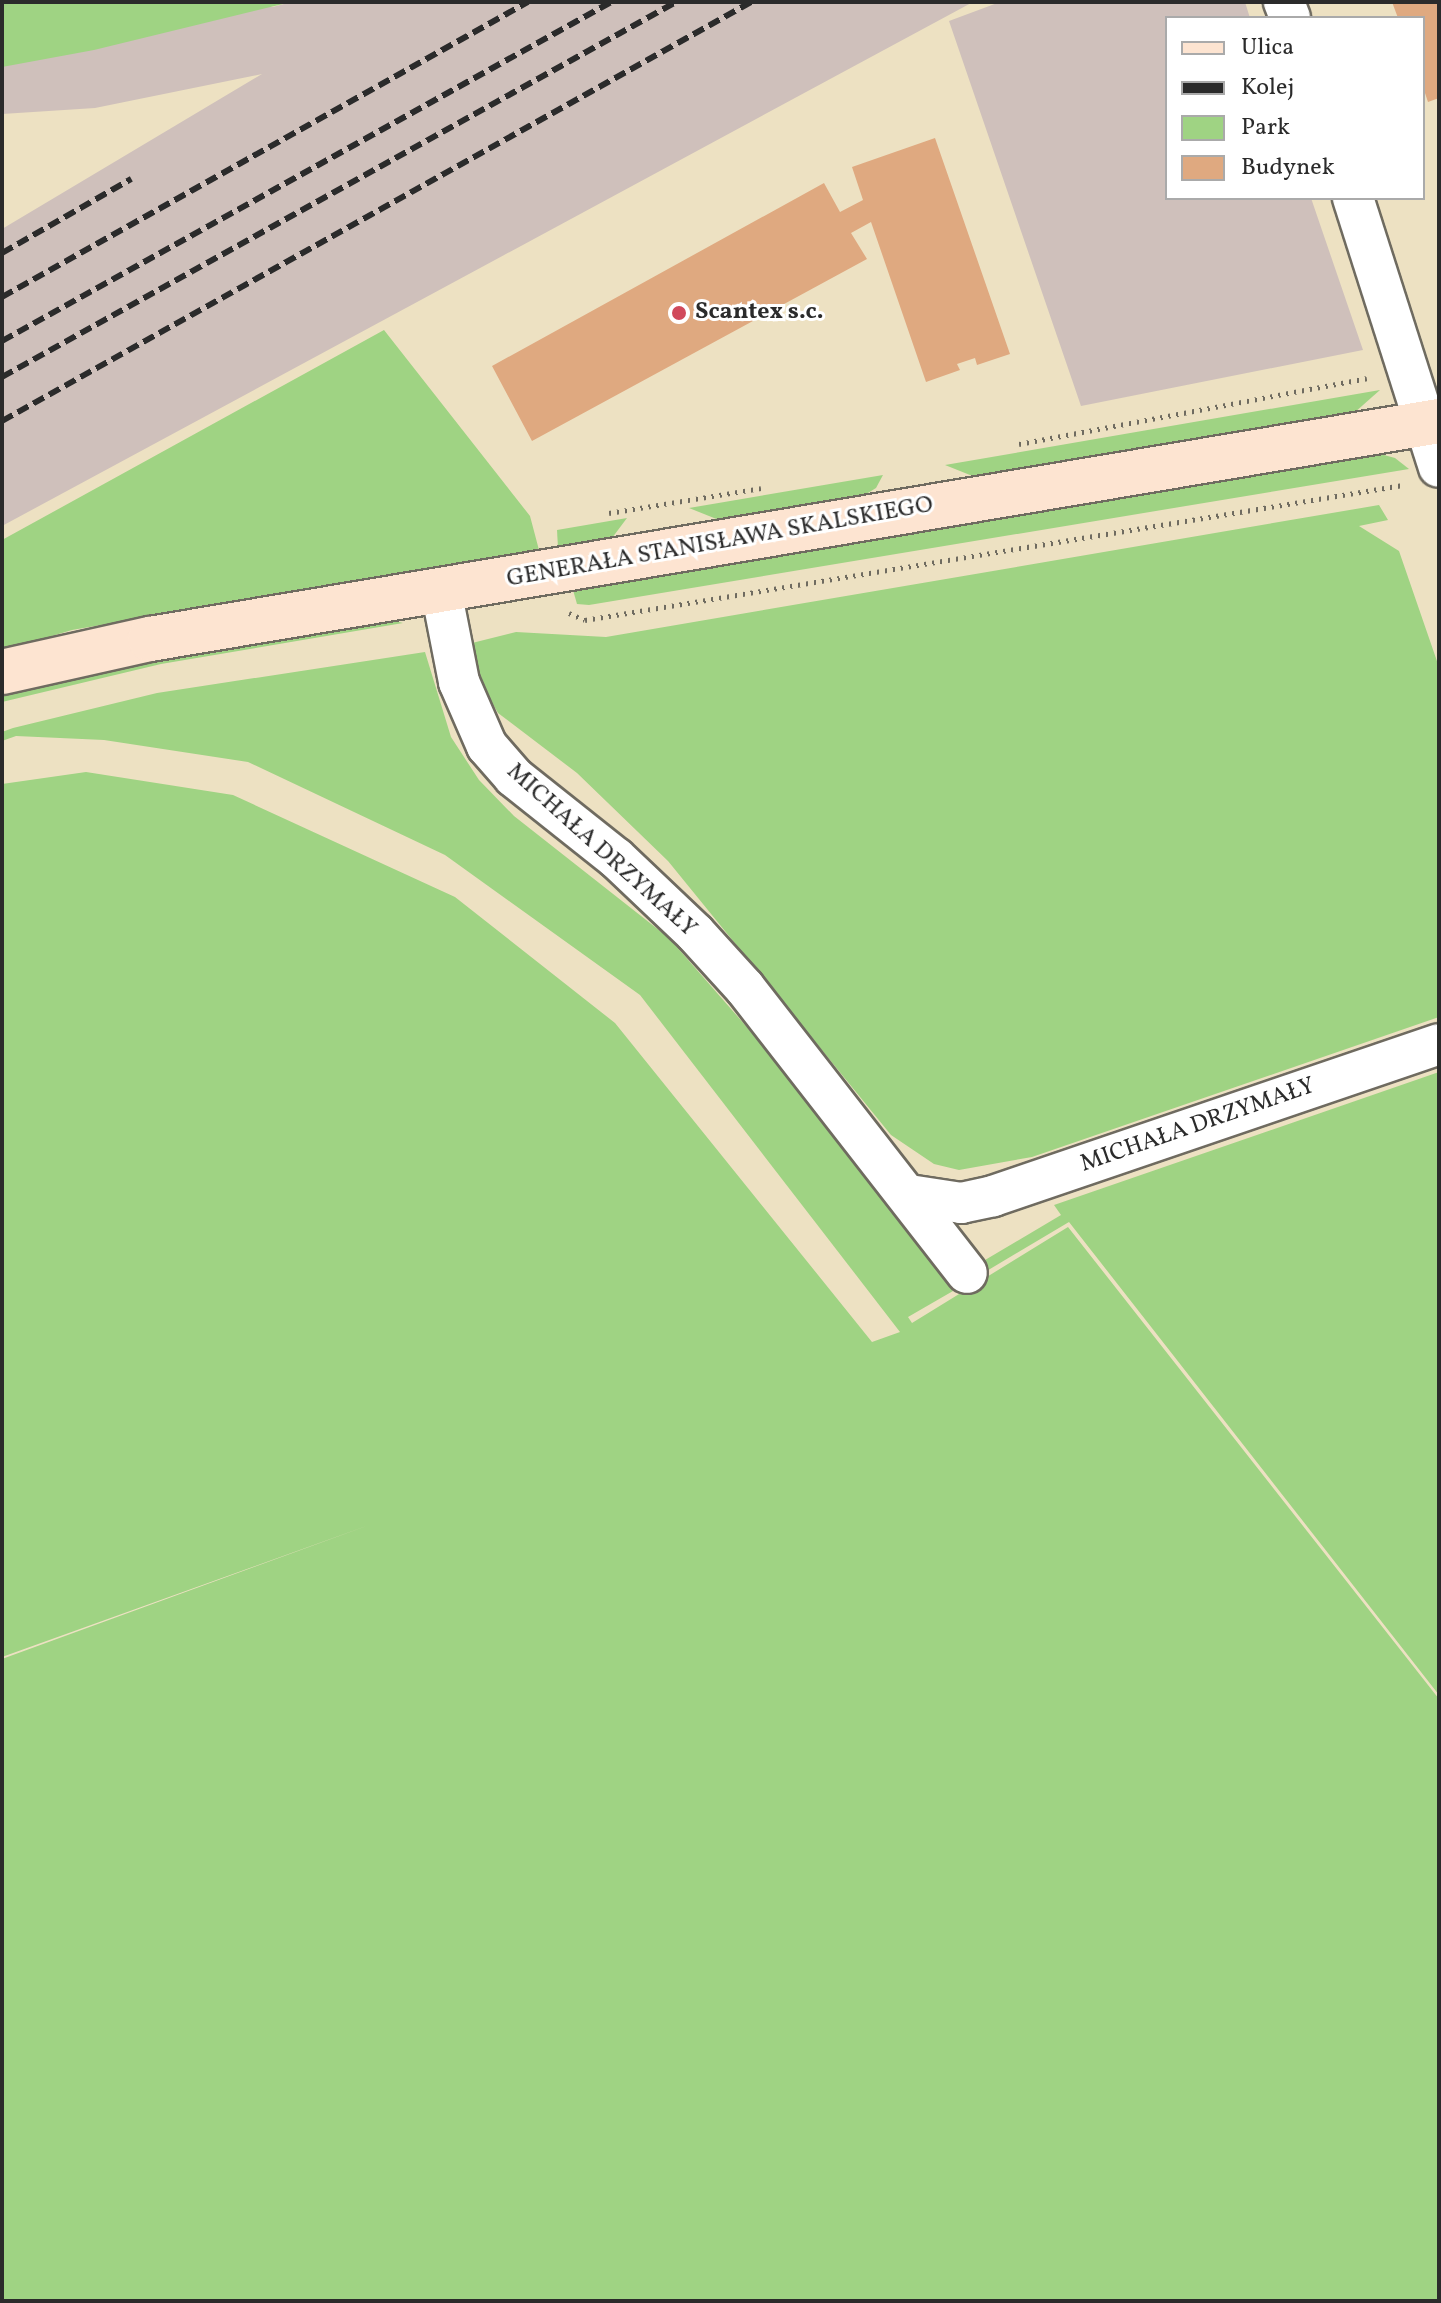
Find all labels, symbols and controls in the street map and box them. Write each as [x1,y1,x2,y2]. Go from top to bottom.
legend [1165,16,1425,200]
text: Ulica [1241,31,1294,65]
text: Kolej [1241,71,1294,105]
text: Park [1241,111,1290,145]
text: Budynek [1241,151,1335,185]
place label: Scantex s.c. [695,299,824,327]
marker: Scantex s.c. [670,304,688,322]
street label: GENERAŁA STANISŁAWA SKALSKIEGO [505,491,935,595]
street label: MICHAŁA DRZYMAŁY [500,758,702,944]
street label: MICHAŁA DRZYMAŁY [1077,1072,1319,1180]

